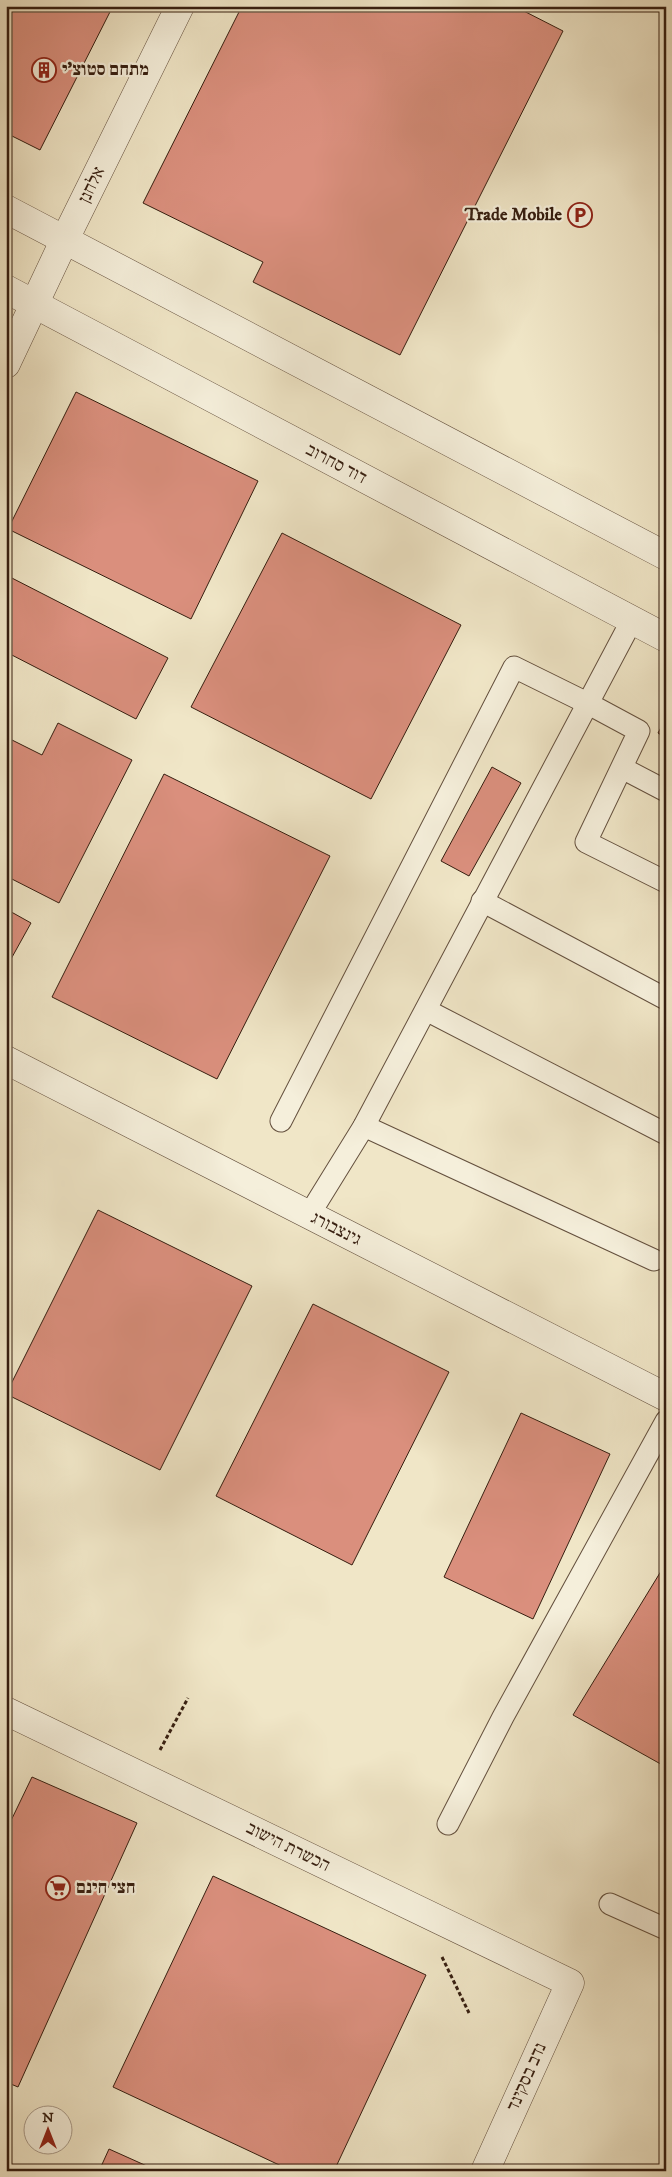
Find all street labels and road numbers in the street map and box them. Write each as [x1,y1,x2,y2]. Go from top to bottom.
street label: אלחנן [74,163,110,207]
street label: דוד סחרוב [302,439,370,489]
street label: גינצבורג [307,1207,365,1251]
street label: הכשרת הישוב [242,1817,334,1877]
street label: נדב בסקינד [502,2039,552,2115]

